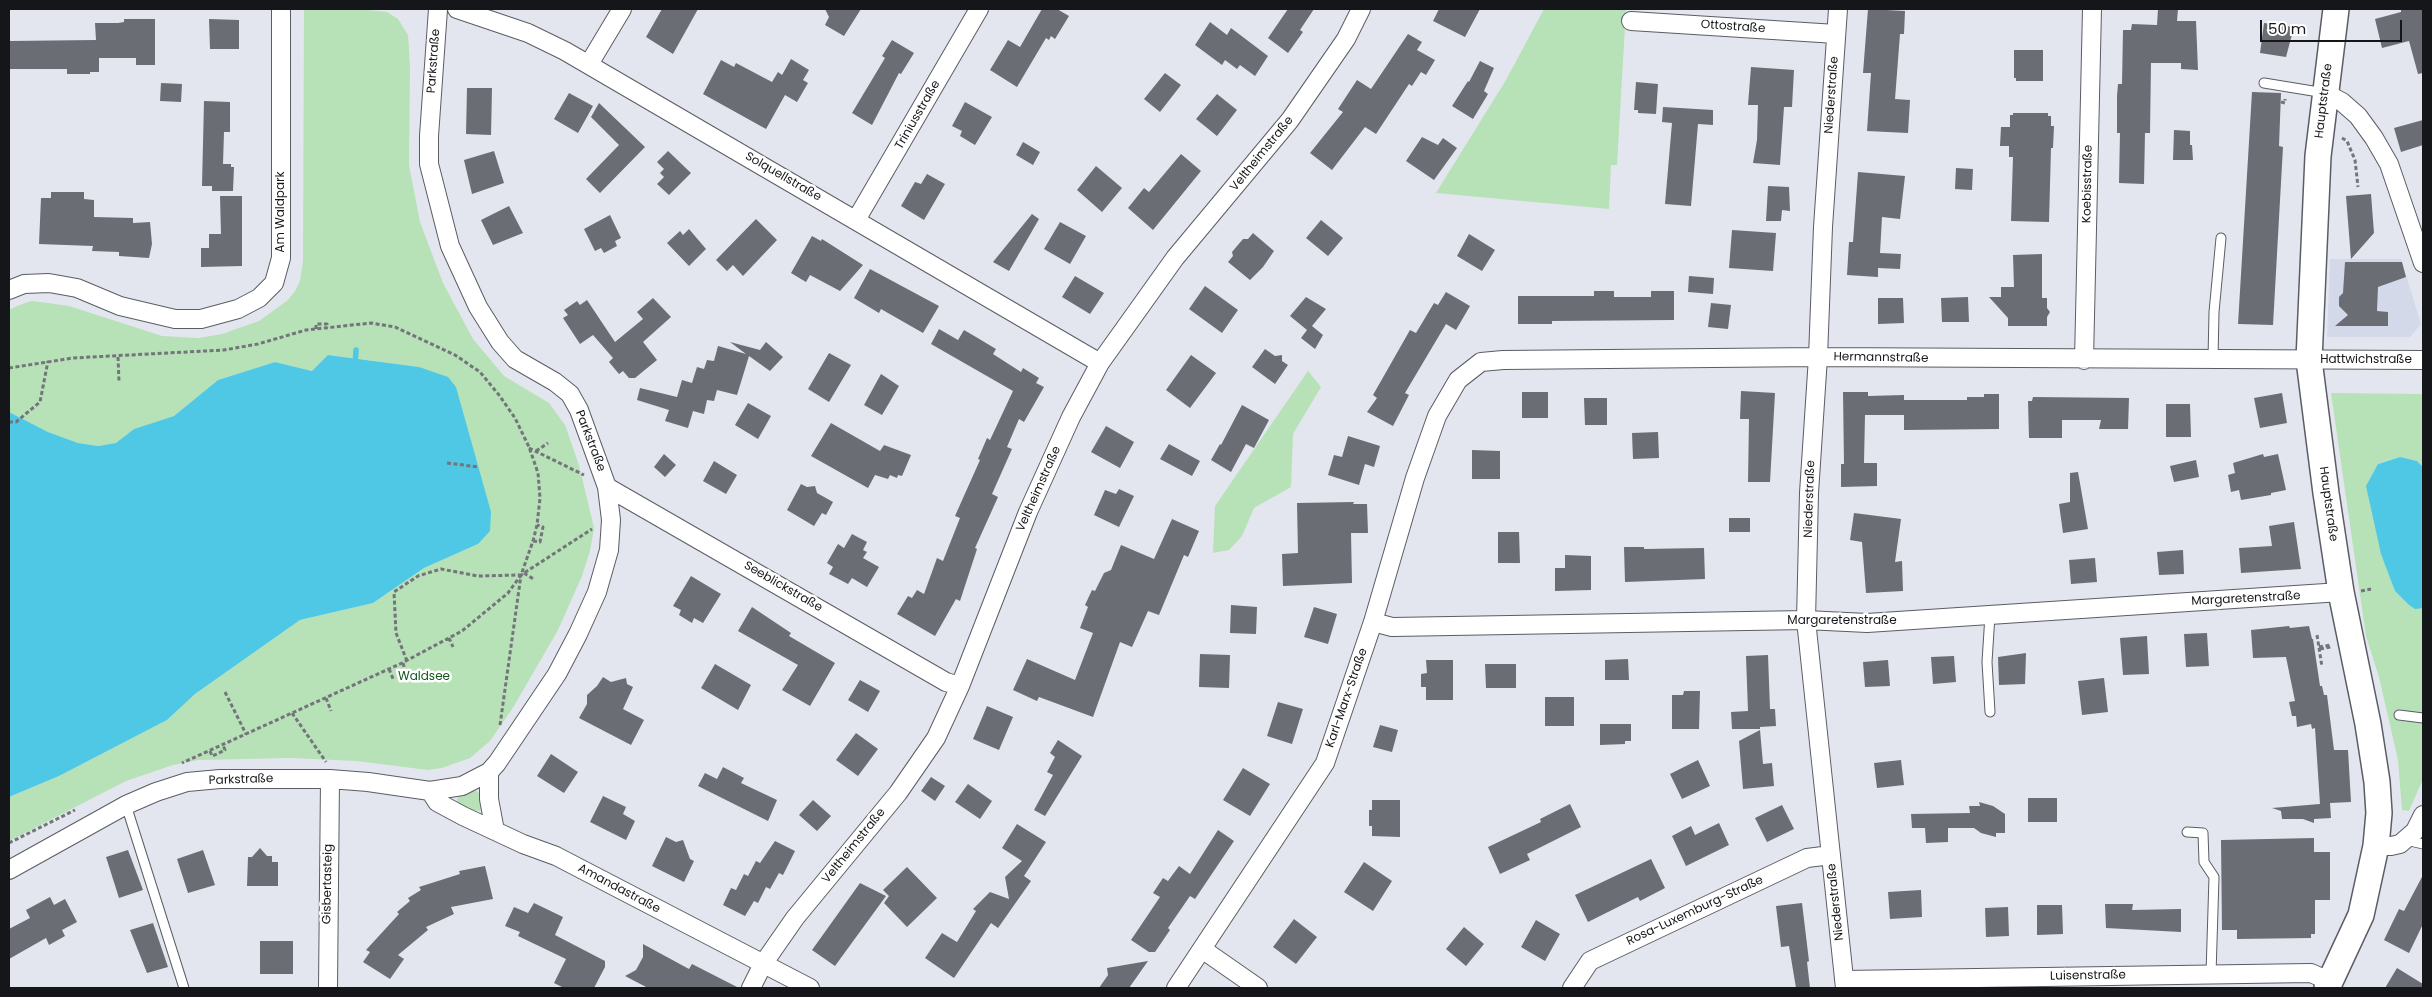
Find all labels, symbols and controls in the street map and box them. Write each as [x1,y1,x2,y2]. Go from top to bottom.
scale bar [2262,10,2404,42]
street label: Ottostraße [1700,18,1766,36]
text: 50 m [2268,18,2306,39]
street label: Parkstraße [425,28,443,94]
street label: Niederstraße [1822,56,1842,134]
street label: Hauptstraße [2312,63,2336,139]
street label: Triniusstraße [892,78,944,152]
street label: Veltheimstraße [1227,114,1297,194]
street label: Koebisstraße [2080,145,2096,223]
street label: Solquellstraße [742,149,824,205]
street label: Am Waldpark [274,171,288,253]
street label: Hermannstraße [1833,350,1929,366]
street label: Hattwichstraße [2320,353,2412,367]
street label: Parkstraße [572,408,608,474]
street label: Veltheimstraße [1014,444,1064,534]
street label: Niederstraße [1801,460,1819,538]
street label: Hauptstraße [2316,466,2340,542]
street label: Seeblickstraße [741,559,825,615]
street label: Margaretenstraße [2191,589,2301,609]
street label: Margaretenstraße [1787,614,1897,628]
street label: Karl-Marx-Straße [1323,646,1371,750]
park label: Waldsee [398,670,450,684]
street label: Parkstraße [208,772,274,788]
street label: Veltheimstraße [819,806,889,886]
street label: Gisbertasteig [320,844,336,924]
street label: Amandastraße [575,861,663,917]
street label: Niederstraße [1825,863,1847,941]
street label: Rosa-Luxemburg-Straße [1624,873,1766,949]
street label: Luisenstraße [2050,968,2126,984]

